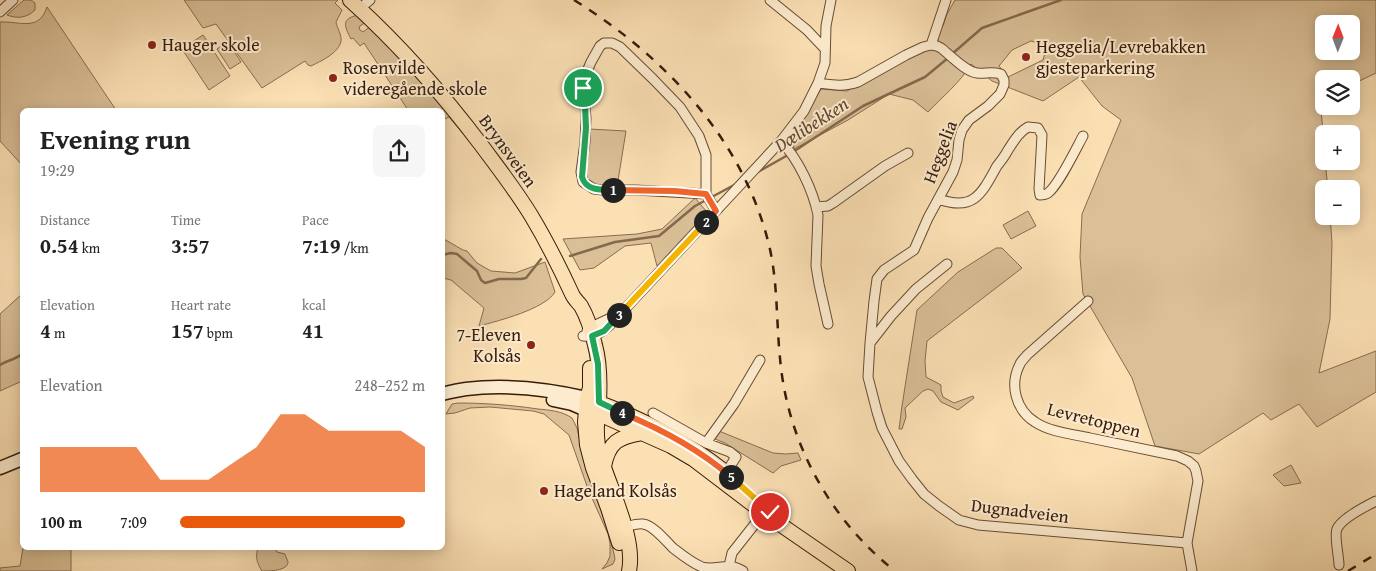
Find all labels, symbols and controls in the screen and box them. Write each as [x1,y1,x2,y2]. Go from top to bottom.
north arrow [1315,15,1360,60]
map controls [1315,15,1360,225]
place label: Hauger skole [162,31,260,58]
place label: Heggelia/Levrebakken gjesteparkering [1036,33,1206,81]
marker: Hauger skole [146,39,158,51]
marker: Heggelia/Levrebakken gjesteparkering [1020,51,1032,63]
place label: Rosenvilde videregående skole [343,54,487,102]
pin [562,67,604,109]
button: layers [1315,70,1360,115]
marker: Rosenvilde videregående skole [327,72,339,84]
icon: arrive [569,74,597,102]
water label: Dælibekken [767,89,854,159]
street label: Brynsveien [473,109,544,193]
street label: Heggelia [915,116,964,187]
text: Evening run [40,118,191,159]
button: share [373,125,425,177]
button: + [1315,125,1360,170]
text: 19:29 [40,158,75,182]
pin: 1 [600,178,626,202]
text: 1 [610,180,617,200]
button: − [1315,180,1360,225]
text: Distance [40,210,90,230]
text: Time [171,210,201,230]
text: Pace [302,210,329,230]
pin: 2 [694,210,718,234]
text: 2 [703,212,710,232]
text: 0.54 [40,230,79,261]
text: 3:57 [171,230,210,261]
text: 7:19 [302,230,341,261]
text: km [79,238,100,258]
text: /km [341,238,369,258]
text: Elevation [40,295,95,315]
text: Heart rate [171,295,231,315]
text: kcal [302,295,326,315]
pin: 3 [606,302,632,328]
text: 3 [616,305,623,325]
text: 4 [40,315,51,346]
text: 157 [171,315,204,346]
text: 41 [302,315,324,346]
place label: 7-Eleven Kolsås [456,321,521,369]
text: m [51,323,65,343]
text: bpm [204,323,233,343]
marker: 7-Eleven Kolsås [525,339,537,351]
text: Elevation [40,373,103,397]
text: 248–252 m [355,373,425,397]
street label: Levretoppen [1045,395,1144,444]
pin: 4 [610,400,634,426]
text: 4 [619,403,626,423]
pin: 5 [718,464,744,490]
text: 5 [728,467,735,487]
place label: Hageland Kolsås [554,477,677,504]
marker: Hageland Kolsås [538,485,550,497]
pin [749,491,791,533]
street label: Dugnadveien [970,491,1071,530]
icon: check [756,498,784,526]
text: 100 m [40,510,82,534]
text: 7:09 [120,510,147,534]

